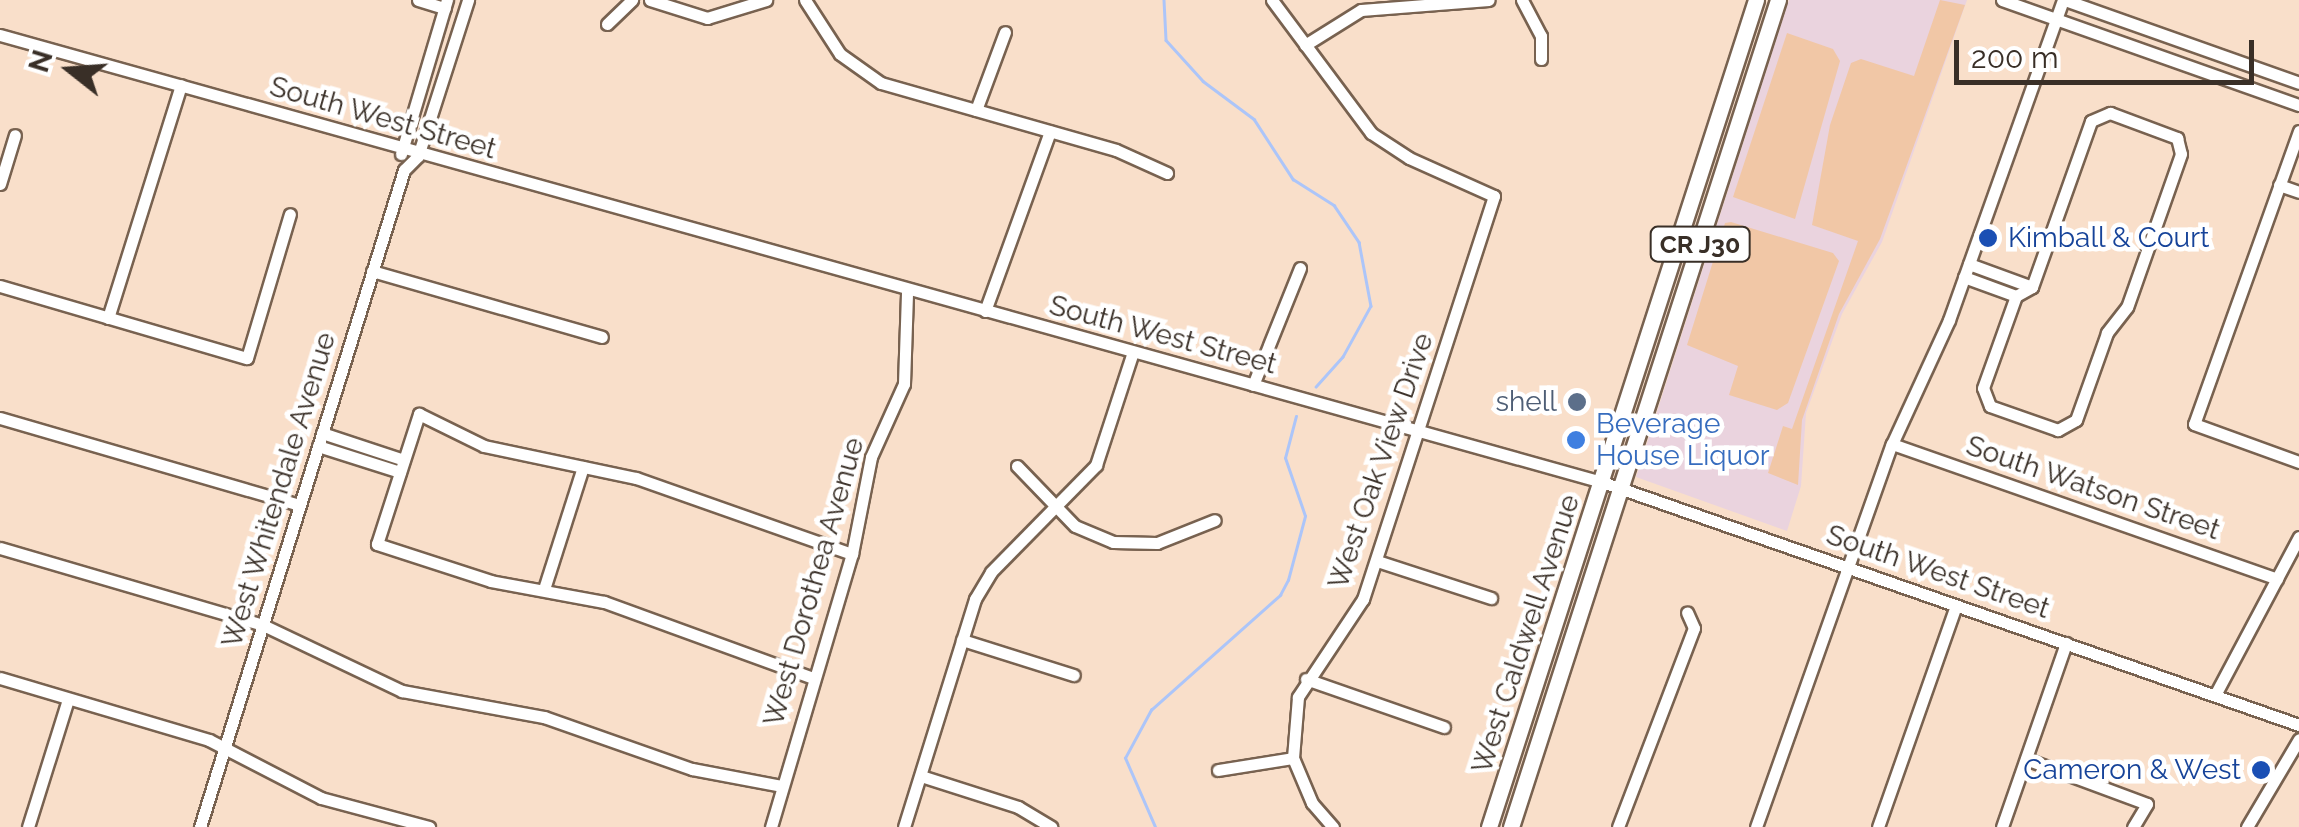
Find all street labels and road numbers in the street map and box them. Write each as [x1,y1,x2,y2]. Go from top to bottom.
street label: South West Street [266,70,500,166]
road number: CR J30 [1648,224,1752,264]
street label: South West Street [1045,288,1281,382]
street label: West Whitendale Avenue [215,327,343,653]
street label: West Oak View Drive [1321,328,1441,594]
street label: South Watson Street [1961,429,2225,547]
street label: West Dorothea Avenue [757,434,871,730]
street label: West Caldwell Avenue [1465,490,1587,778]
street label: South West Street [1822,518,2054,626]

